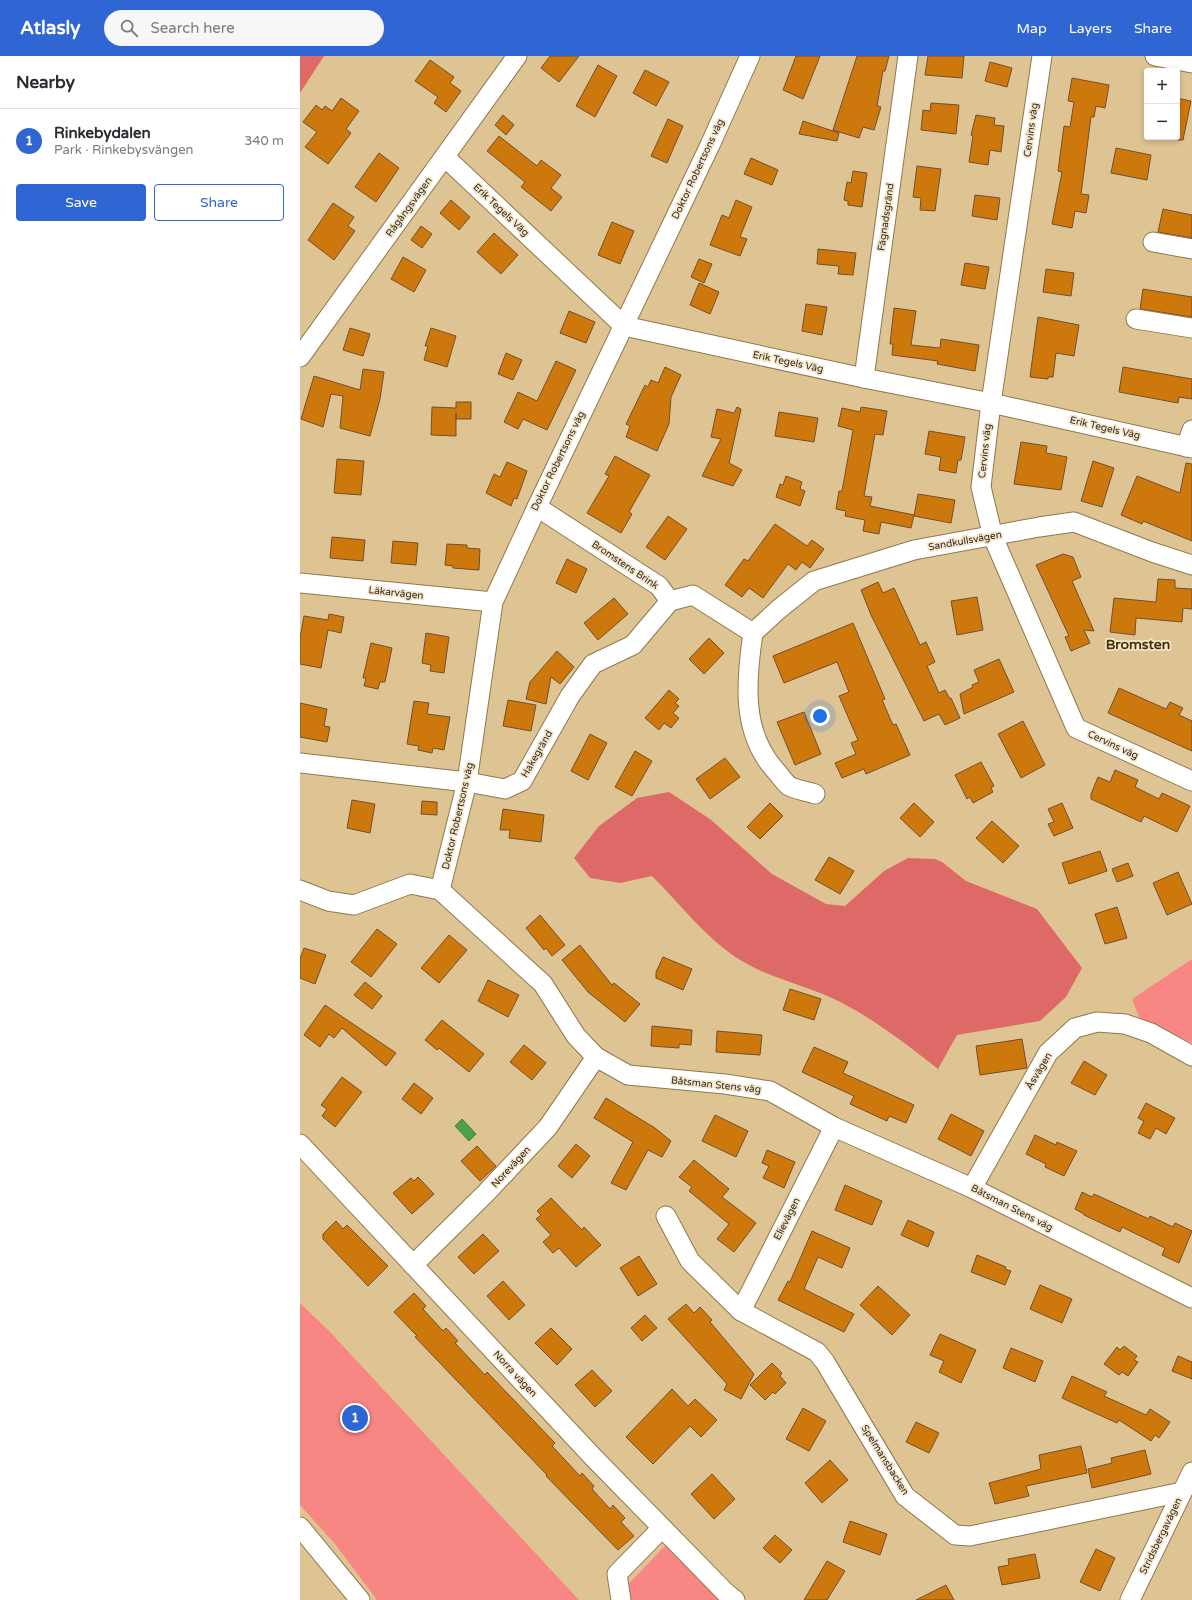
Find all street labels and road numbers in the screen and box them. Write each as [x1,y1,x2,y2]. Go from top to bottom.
street label: Cervins väg [1021,102,1041,158]
street label: Doktor Robertsons väg [669,117,727,221]
street label: Rågångsvägen [383,175,435,239]
street label: Erik Tegels Väg [471,181,531,239]
street label: Fägnadsgränd [875,182,897,252]
street label: Erik Tegels Väg [752,349,824,375]
street label: Doktor Robertsons väg [529,409,587,513]
street label: Erik Tegels Väg [1069,414,1141,442]
street label: Cervins väg [976,423,994,479]
street label: Sandkullsvägen [927,529,1003,553]
street label: Bromstens Brink [589,538,661,592]
street label: Läkarvägen [368,584,424,602]
street label: Hakegränd [519,728,555,780]
street label: Cervins väg [1086,728,1140,762]
street label: Doktor Robertsons väg [440,761,476,871]
street label: Åsvägen [1023,1050,1055,1092]
street label: Båtsman Stens väg [670,1074,762,1096]
street label: Norevägen [489,1144,533,1190]
street label: Båtsman Stens väg [969,1182,1055,1234]
street label: Elievägen [771,1196,803,1242]
street label: Norra vägen [491,1348,539,1400]
street label: Spelmansbacken [859,1423,911,1497]
street label: Stridsbergavägen [1137,1496,1185,1576]

